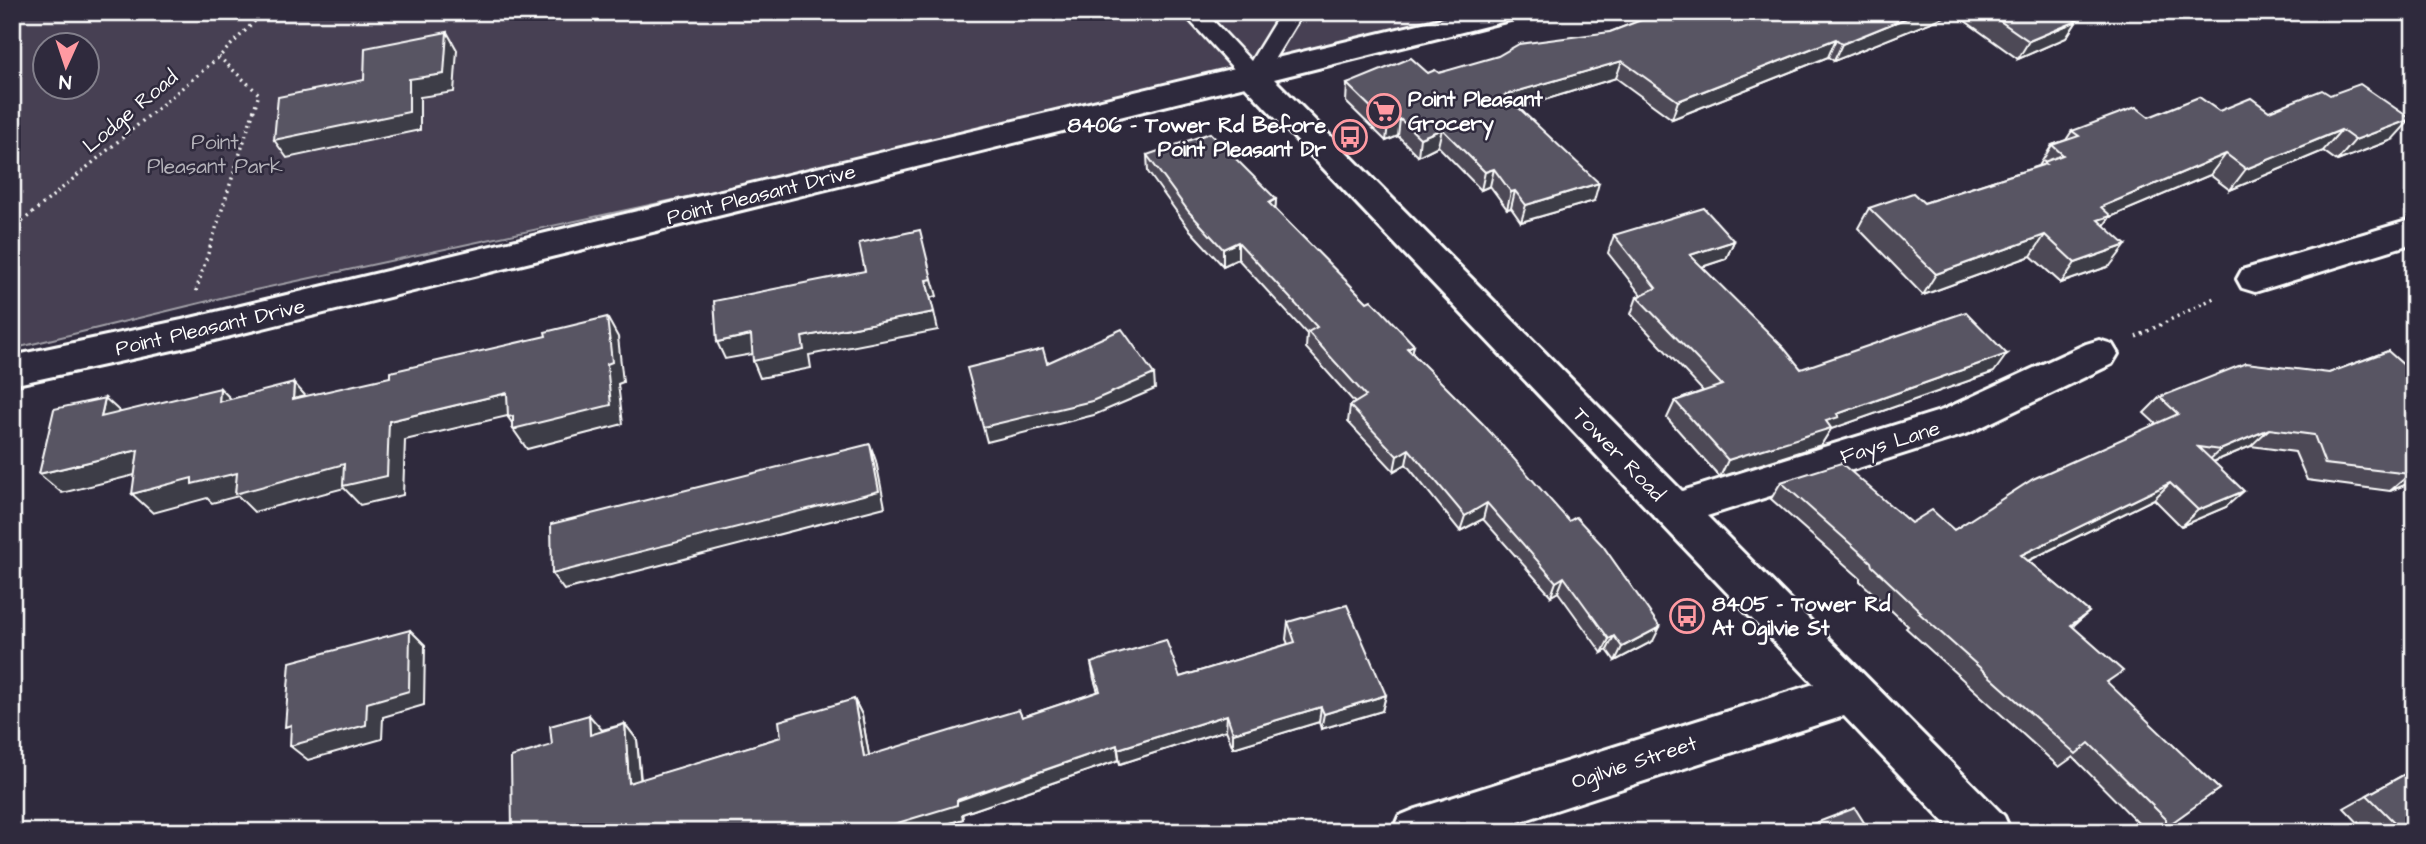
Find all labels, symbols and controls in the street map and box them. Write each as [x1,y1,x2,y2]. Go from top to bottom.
north arrow [32,32,102,102]
street label: Lodge Road [77,63,186,161]
text: N [58,68,72,95]
place label: Point Pleasant Grocery [1408,85,1543,141]
supermarket icon: Point Pleasant Grocery [1365,92,1403,130]
place label: 8406 - Tower Rd Before Point Pleasant Dr [1067,111,1327,164]
bus stop icon: 8406 - Tower Rd Before Point Pleasant Dr [1331,118,1369,156]
park label: Point Pleasant Park [147,128,283,181]
street label: Point Pleasant Drive [664,157,859,232]
street label: Point Pleasant Drive [112,292,308,363]
street label: Tower Road [1566,401,1671,508]
street label: Fays Lane [1837,414,1944,473]
place label: 8405 - Tower Rd At Ogilvie St [1712,590,1891,645]
bus stop icon: 8405 - Tower Rd At Ogilvie St [1668,597,1706,635]
street label: Ogilvie Street [1568,728,1702,798]

